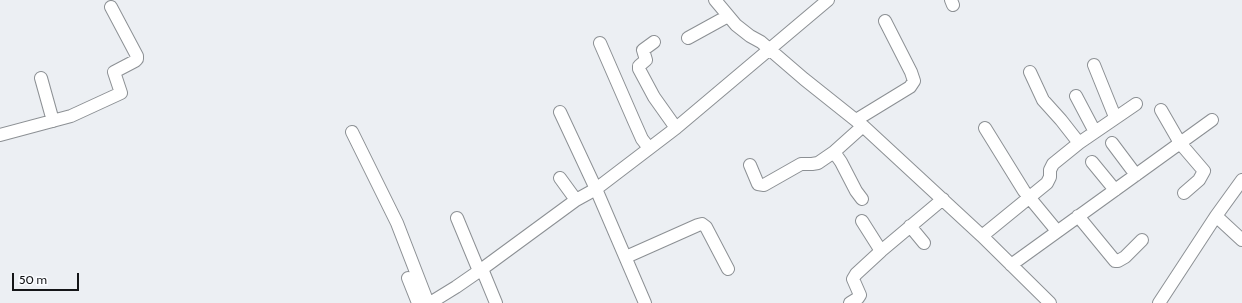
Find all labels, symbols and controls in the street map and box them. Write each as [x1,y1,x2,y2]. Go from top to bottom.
scale bar [14,265,81,291]
text: 50 m [19,272,47,287]

